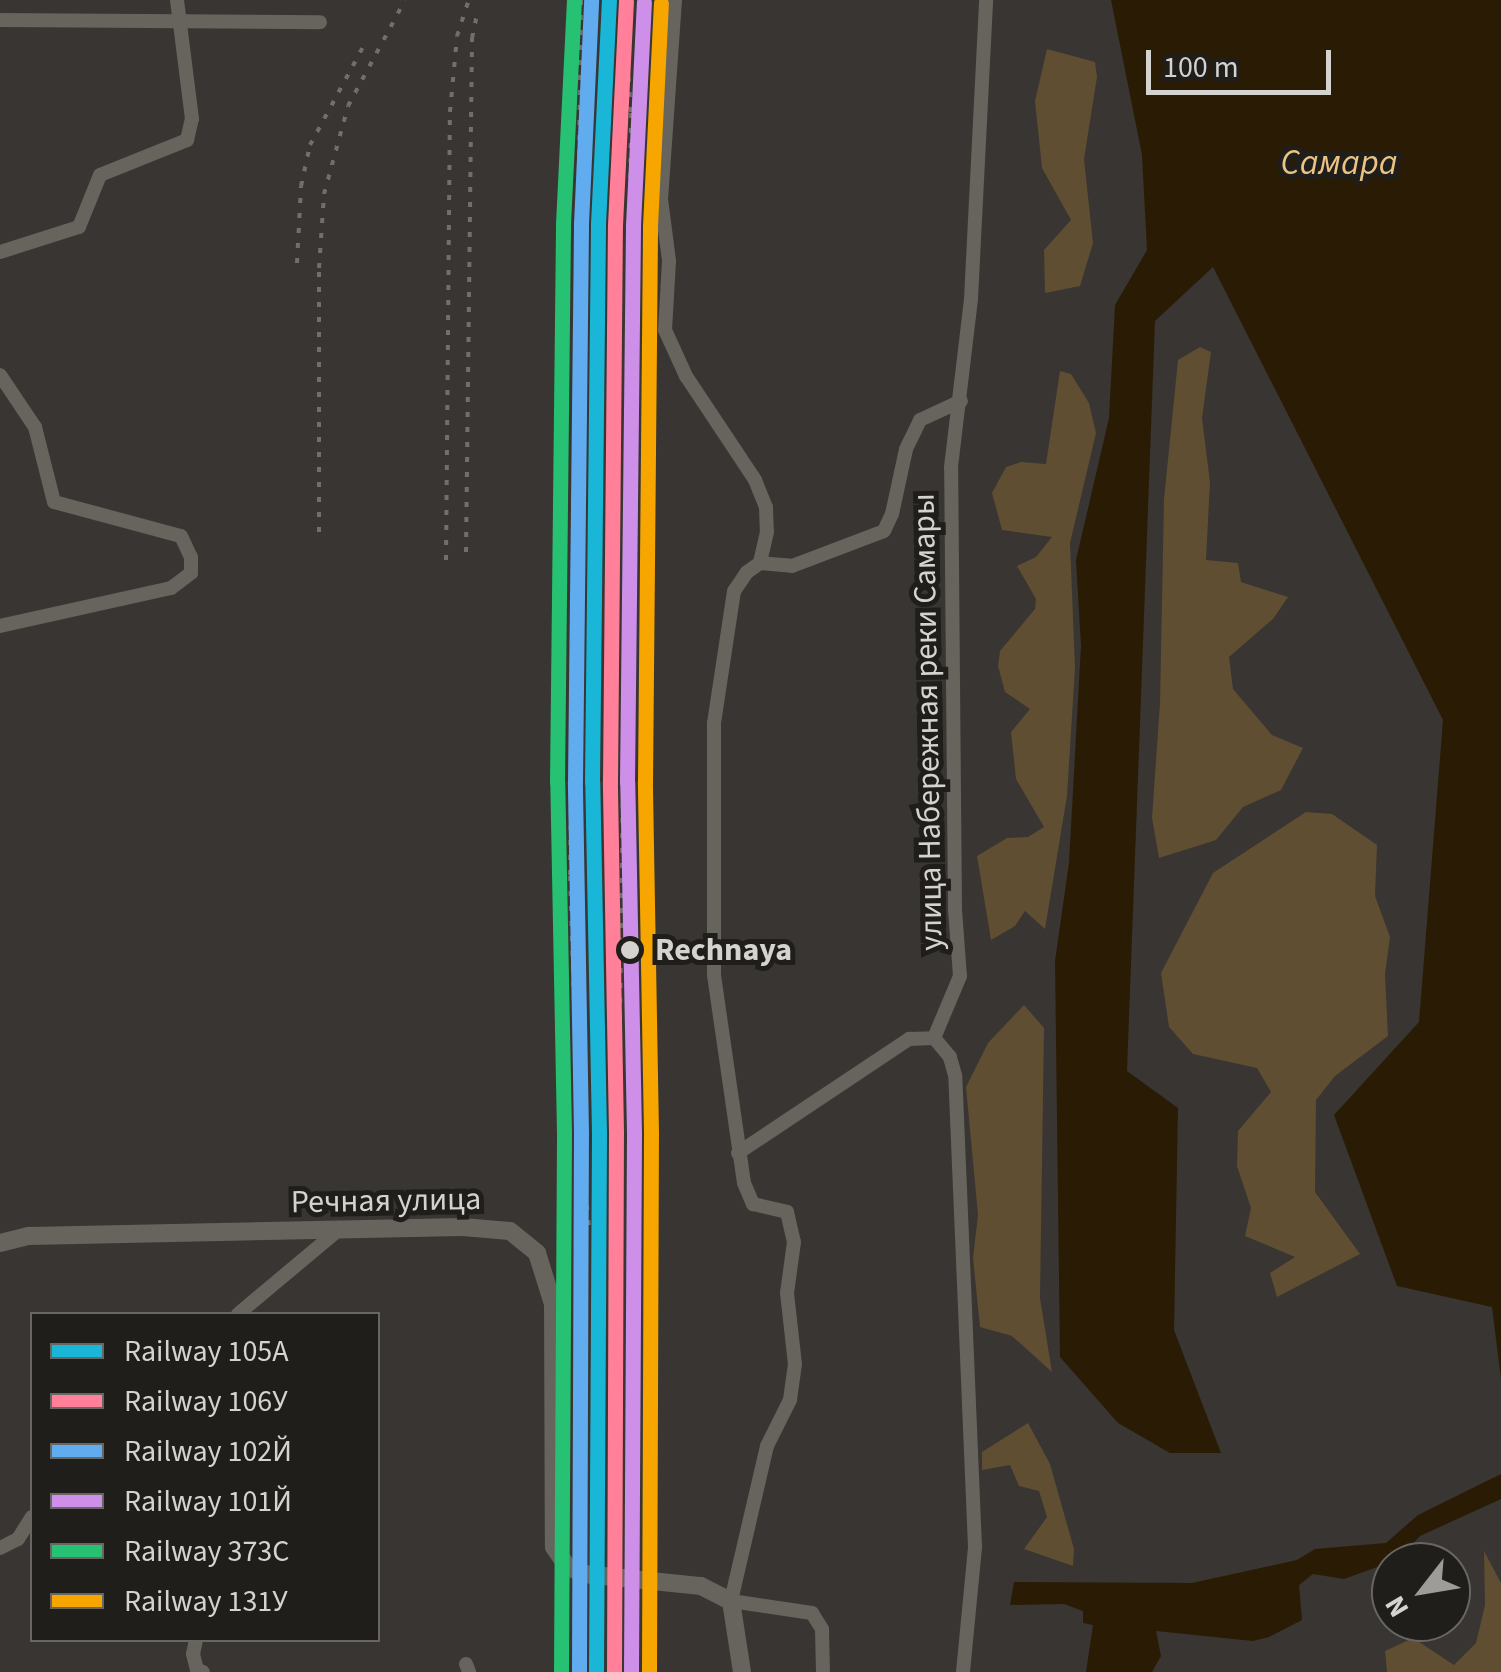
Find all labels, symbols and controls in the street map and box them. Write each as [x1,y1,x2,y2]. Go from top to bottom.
scale bar [1151,30,1336,92]
text: 100 m [1163,46,1239,89]
water label: Самара [1281,142,1397,184]
street label: улица Набережная реки Самары [905,493,951,951]
place label: Rechnaya [655,931,792,969]
marker: Rechnaya [614,934,646,966]
street label: Речная улица [290,1180,482,1222]
legend [30,1312,380,1642]
text: Railway 105А [124,1330,289,1373]
text: Railway 106У [124,1380,288,1423]
text: Railway 102Й [124,1430,292,1473]
text: Railway 101Й [124,1480,292,1523]
text: Railway 373C [124,1530,289,1573]
north arrow [1371,1542,1471,1642]
text: Railway 131У [124,1580,288,1623]
text: N [1375,1588,1419,1625]

